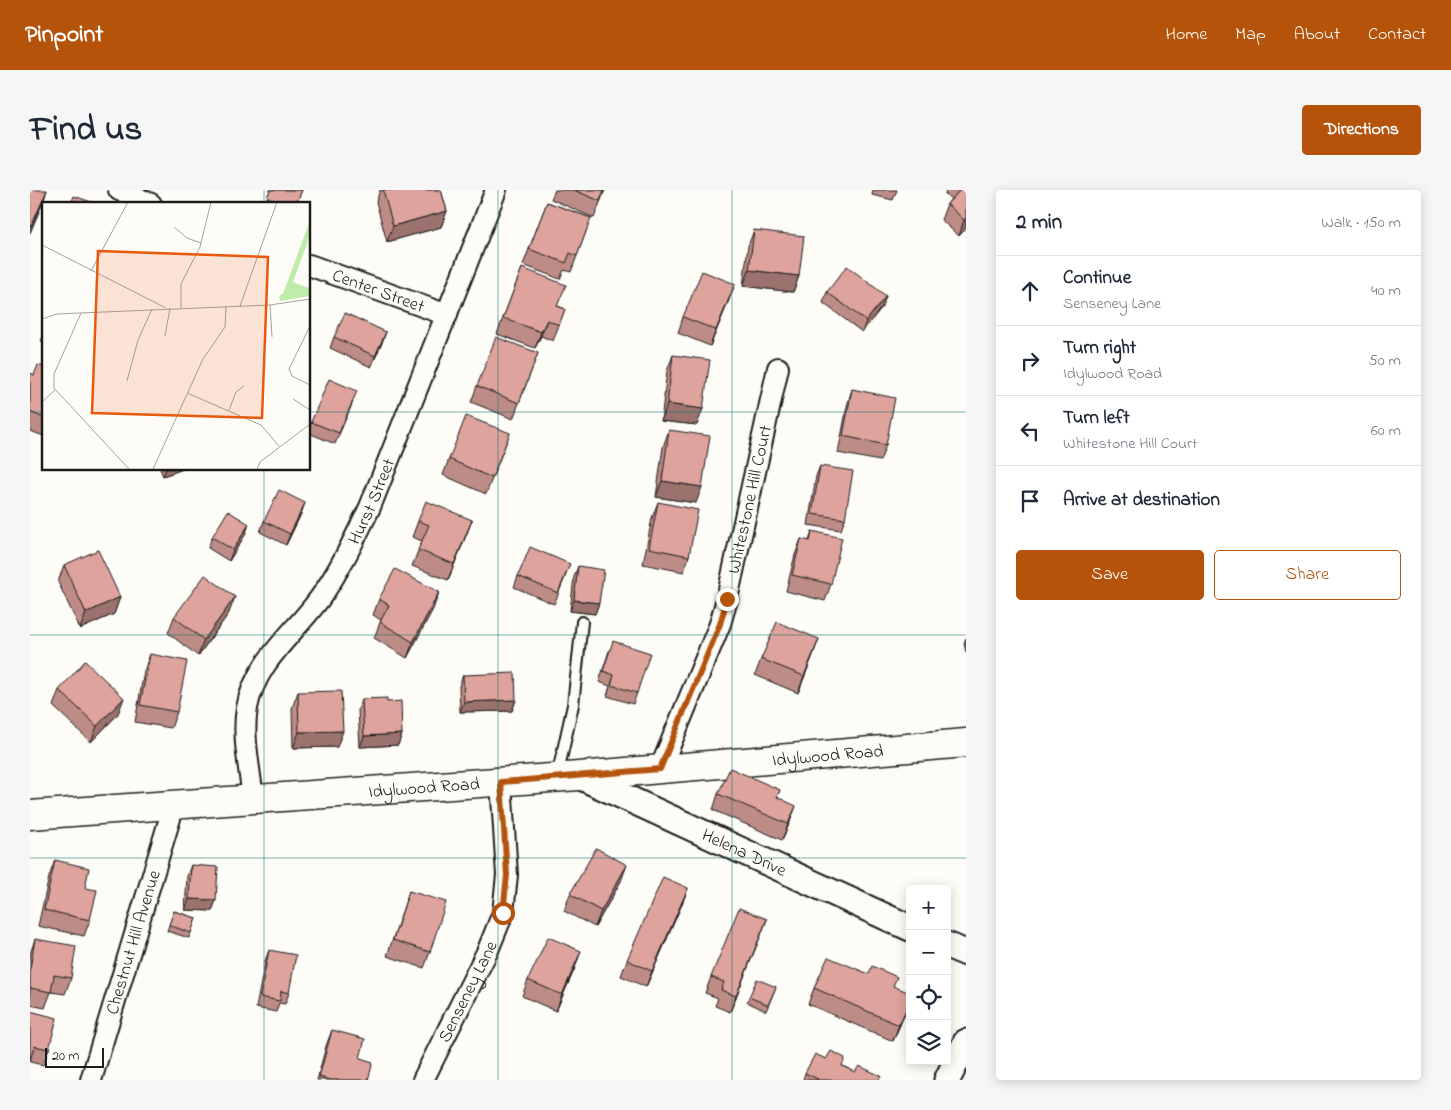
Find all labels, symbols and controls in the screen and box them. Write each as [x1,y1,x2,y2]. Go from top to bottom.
text: Pinpoint [25,18,103,53]
text: Home [1166,22,1207,48]
text: Map [1235,22,1266,48]
text: About [1294,22,1340,48]
text: Contact [1368,22,1426,48]
text: Find us [30,105,142,156]
button: Directions [1302,105,1421,155]
inset map [42,202,310,470]
text: 2 min [1016,208,1062,238]
text: Walk · 150 m [1321,211,1401,235]
street label: Center Street [328,263,428,321]
text: Continue [1063,265,1131,292]
icon: ahead [1016,277,1044,305]
text: 40 m [1371,279,1401,303]
text: Senseney Lane [1063,292,1161,316]
text: Turn right [1063,335,1136,362]
icon: right [1016,347,1044,375]
text: 50 m [1369,349,1401,373]
text: Idylwood Road [1063,362,1162,386]
text: Turn left [1063,405,1130,432]
icon: left [1016,417,1044,445]
text: 60 m [1371,419,1401,443]
street label: Whitestone Hill Court [722,423,780,576]
text: Whitestone Hill Court [1063,432,1197,456]
street label: Hurst Street [343,455,403,549]
icon: arrive [1016,487,1044,515]
text: Arrive at destination [1063,487,1220,514]
button: Save [1016,550,1204,600]
button: Share [1214,550,1401,600]
route end [716,588,739,611]
street label: Idylwood Road [771,739,885,774]
street label: Idylwood Road [368,772,481,806]
street label: Helena Drive [697,823,791,885]
street label: Chestnut Hill Avenue [100,866,169,1018]
map controls [906,885,951,1065]
button: + [906,885,951,930]
route start [492,902,515,925]
button: − [906,930,951,975]
street label: Senseney Lane [433,937,506,1048]
button: locate [906,975,951,1020]
button: layers [906,1020,951,1065]
scale bar [45,1045,104,1068]
text: 20 m [52,1046,79,1067]

